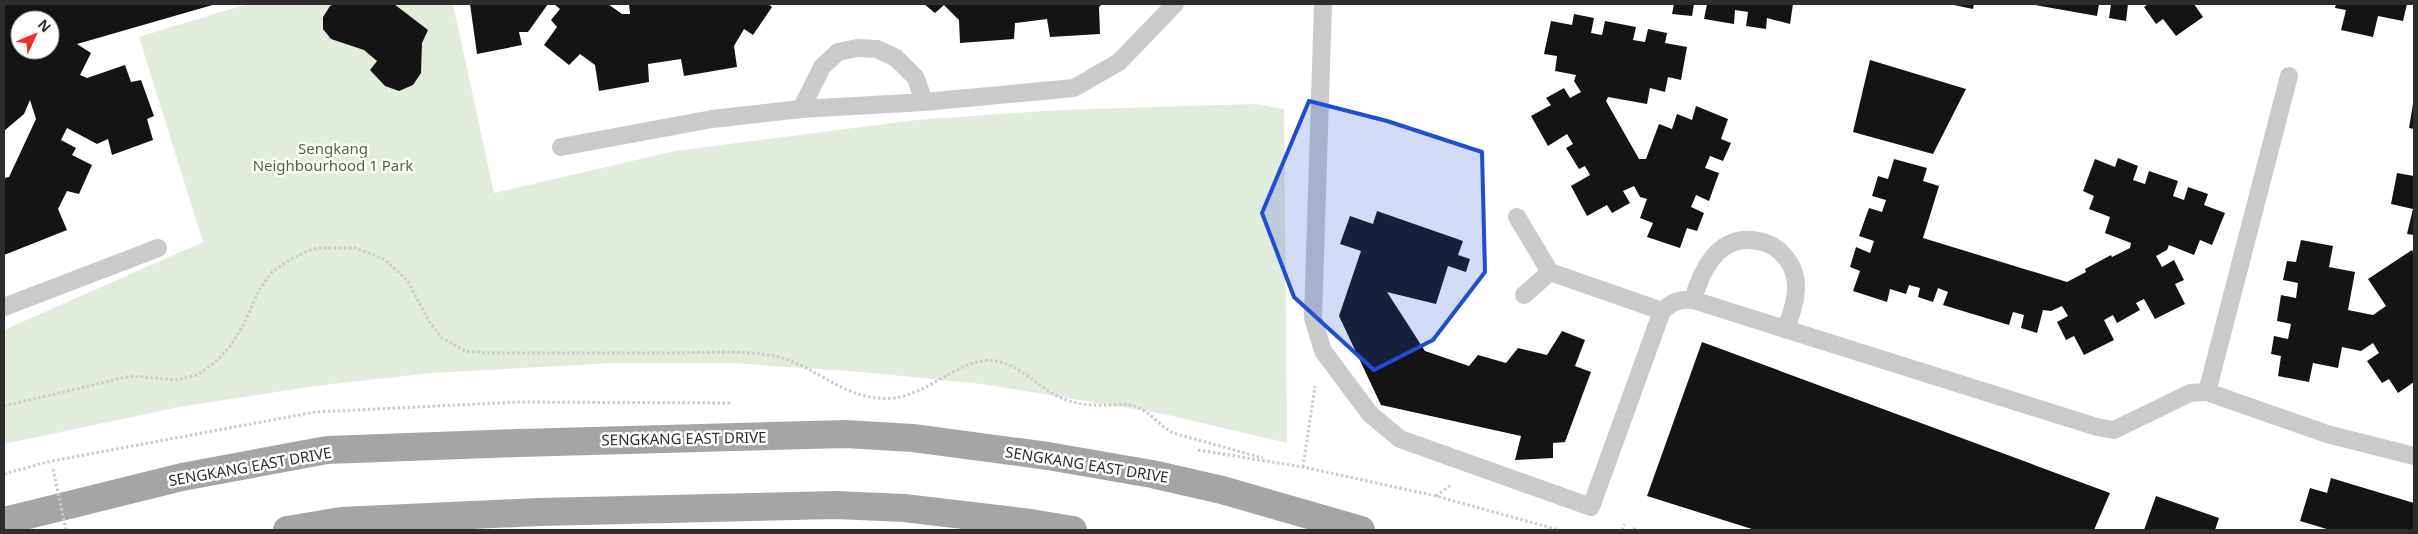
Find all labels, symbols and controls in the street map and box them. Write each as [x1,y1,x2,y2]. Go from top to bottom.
north arrow [10,10,60,60]
text: N [34,15,56,36]
park label: Sengkang Neighbourhood 1 Park [253,138,413,175]
street label: SENGKANG EAST DRIVE [601,427,767,449]
street label: SENGKANG EAST DRIVE [1004,441,1170,487]
street label: SENGKANG EAST DRIVE [167,442,333,490]

